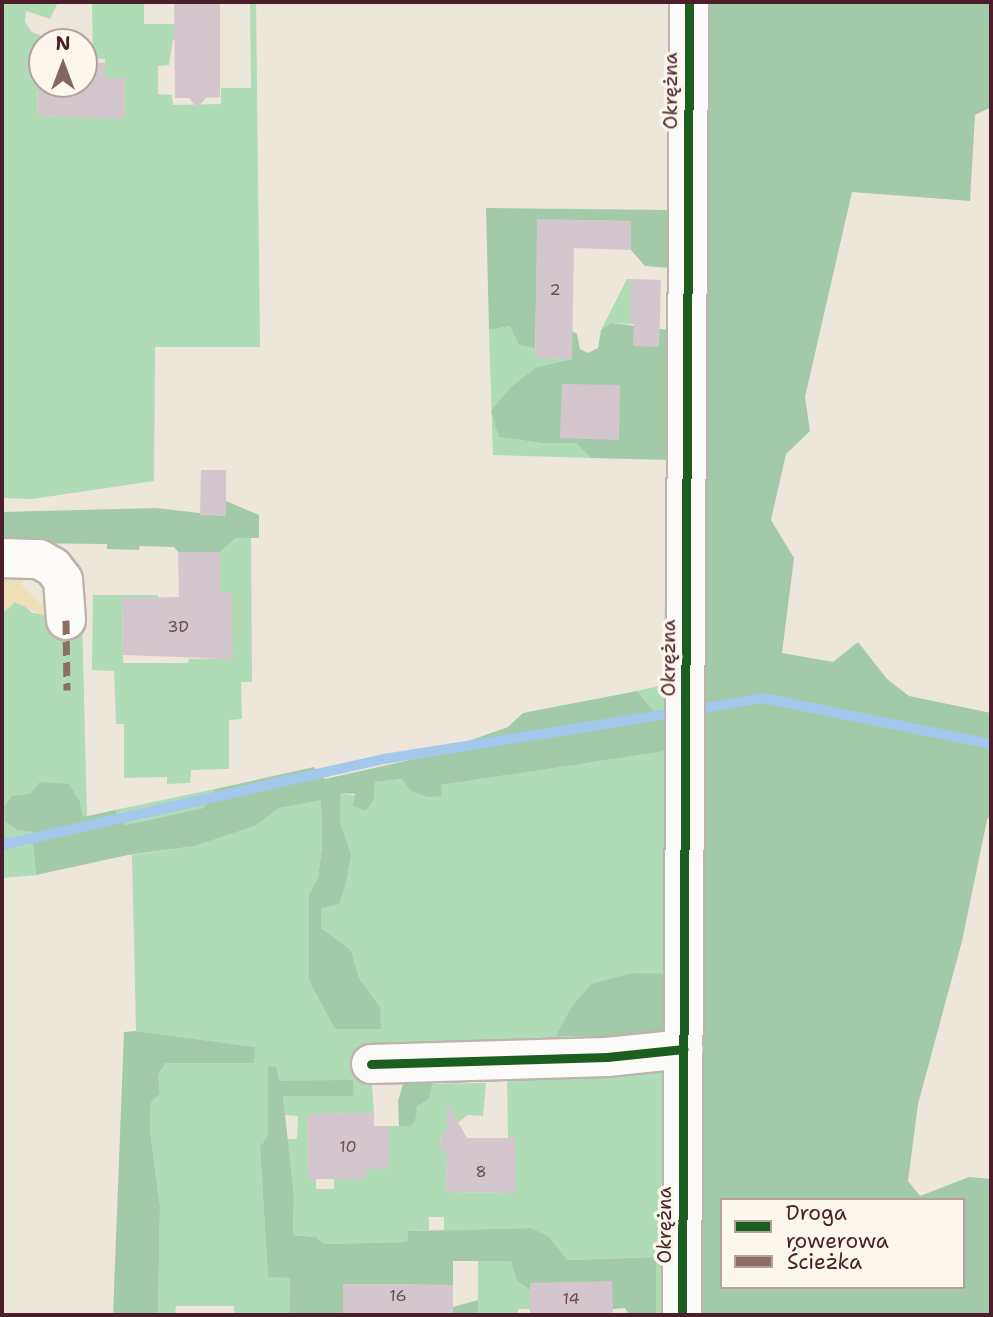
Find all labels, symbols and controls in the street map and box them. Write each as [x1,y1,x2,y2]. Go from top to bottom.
north arrow [28,28,98,98]
text: N [55,31,71,56]
street label: Okrężna [660,53,682,129]
house number: 2 [549,280,561,300]
house number: 3D [167,617,189,637]
street label: Okrężna [658,620,680,696]
house number: 10 [339,1137,357,1157]
house number: 8 [475,1162,487,1182]
street label: Okrężna [654,1187,676,1263]
legend [720,1198,965,1289]
text: Droga rowerowa [786,1199,889,1255]
text: Ścieżka [787,1248,862,1276]
house number: 16 [389,1286,407,1306]
house number: 14 [562,1289,580,1309]

